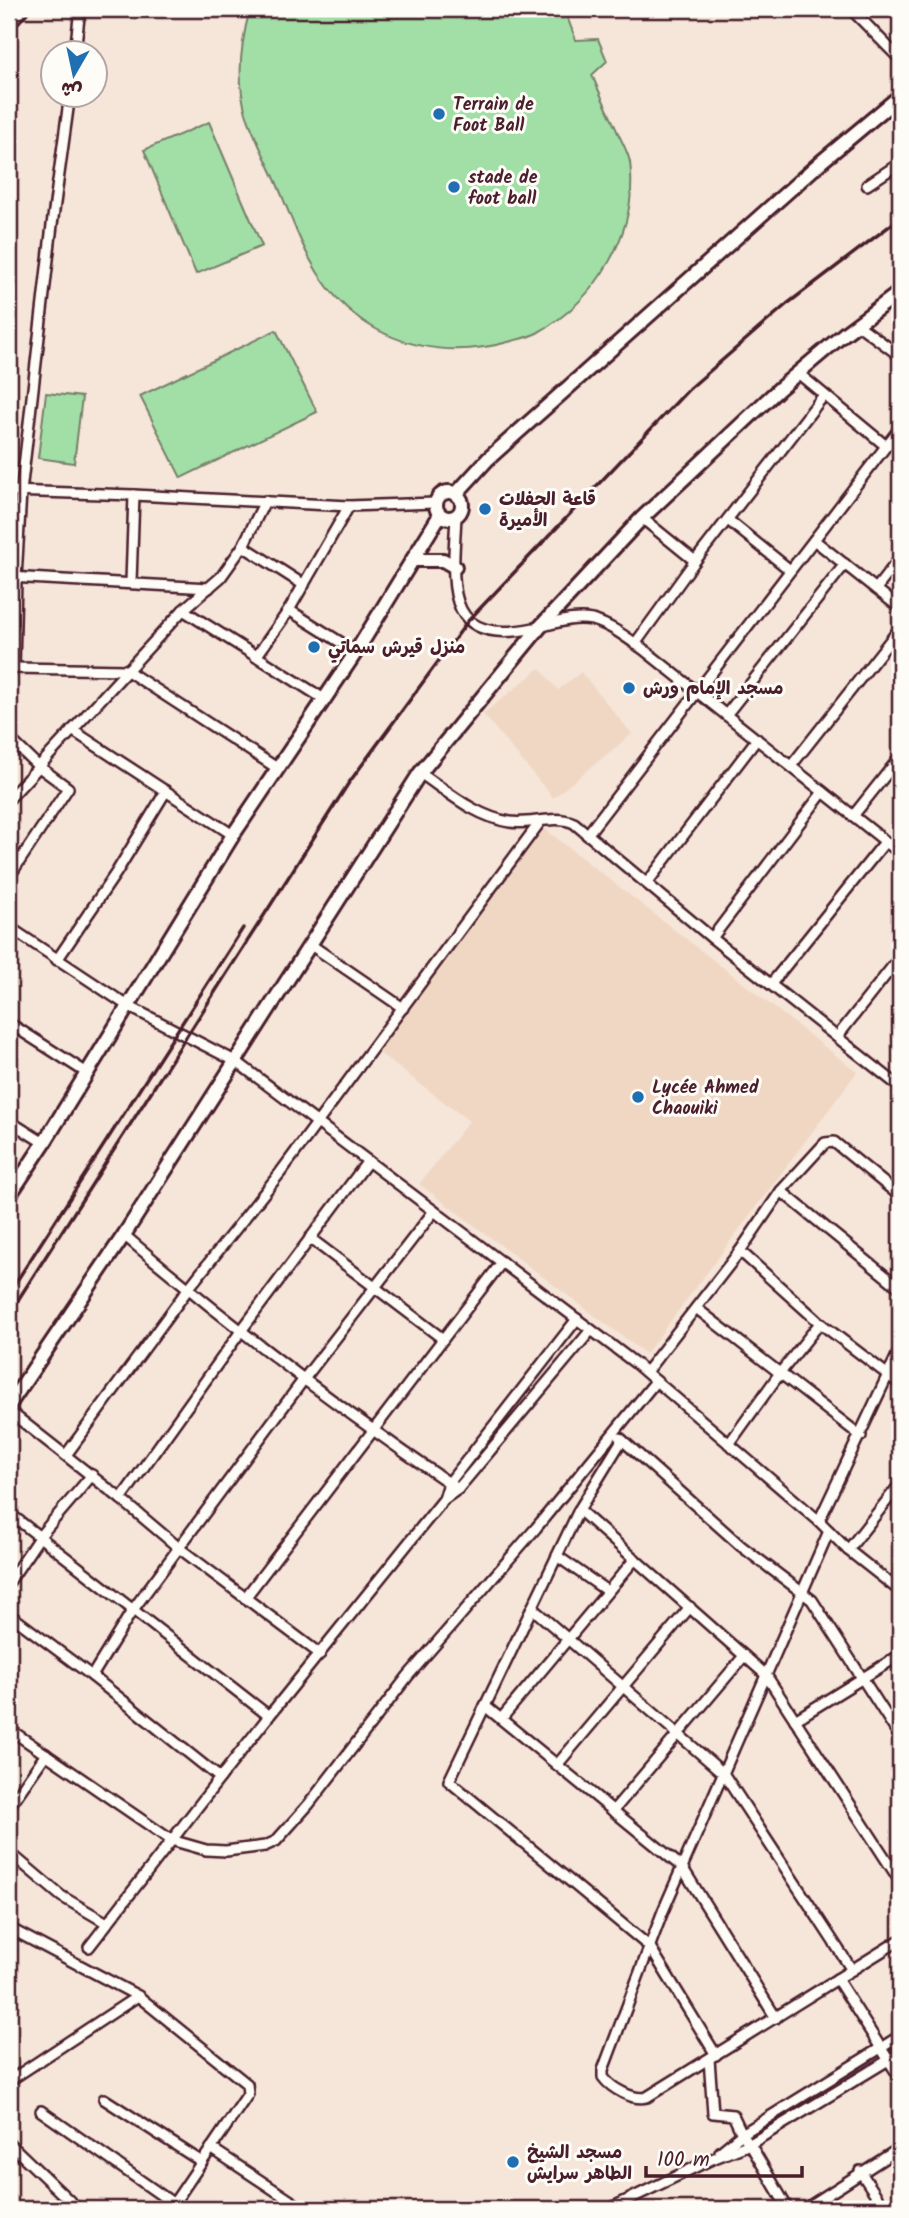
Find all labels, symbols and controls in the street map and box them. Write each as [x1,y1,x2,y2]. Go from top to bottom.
north arrow [38,38,108,108]
text: ش [59,72,84,105]
place label: Terrain de Foot Ball [453,91,534,141]
marker: Terrain de Foot Ball [431,106,447,122]
place label: stade de foot ball [468,164,538,214]
marker: stade de foot ball [446,179,462,195]
place label: قاعة الحفلات الأميرة [499,486,596,536]
marker: قاعة الحفلات الأميرة [477,501,493,517]
place label: منزل قيرش سماتي [328,634,465,663]
marker: منزل قيرش سماتي [306,639,322,655]
place label: مسجد الإمام ورش [643,675,783,704]
marker: مسجد الإمام ورش [621,680,637,696]
place label: Lycée Ahmed Chaouiki [652,1074,759,1124]
marker: Lycée Ahmed Chaouiki [630,1089,646,1105]
scale bar [646,2134,802,2178]
place label: مسجد الشيخ الطاهر سرايش [527,2139,632,2189]
text: 100 m [657,2144,710,2177]
marker: مسجد الشيخ الطاهر سرايش [505,2154,521,2170]

